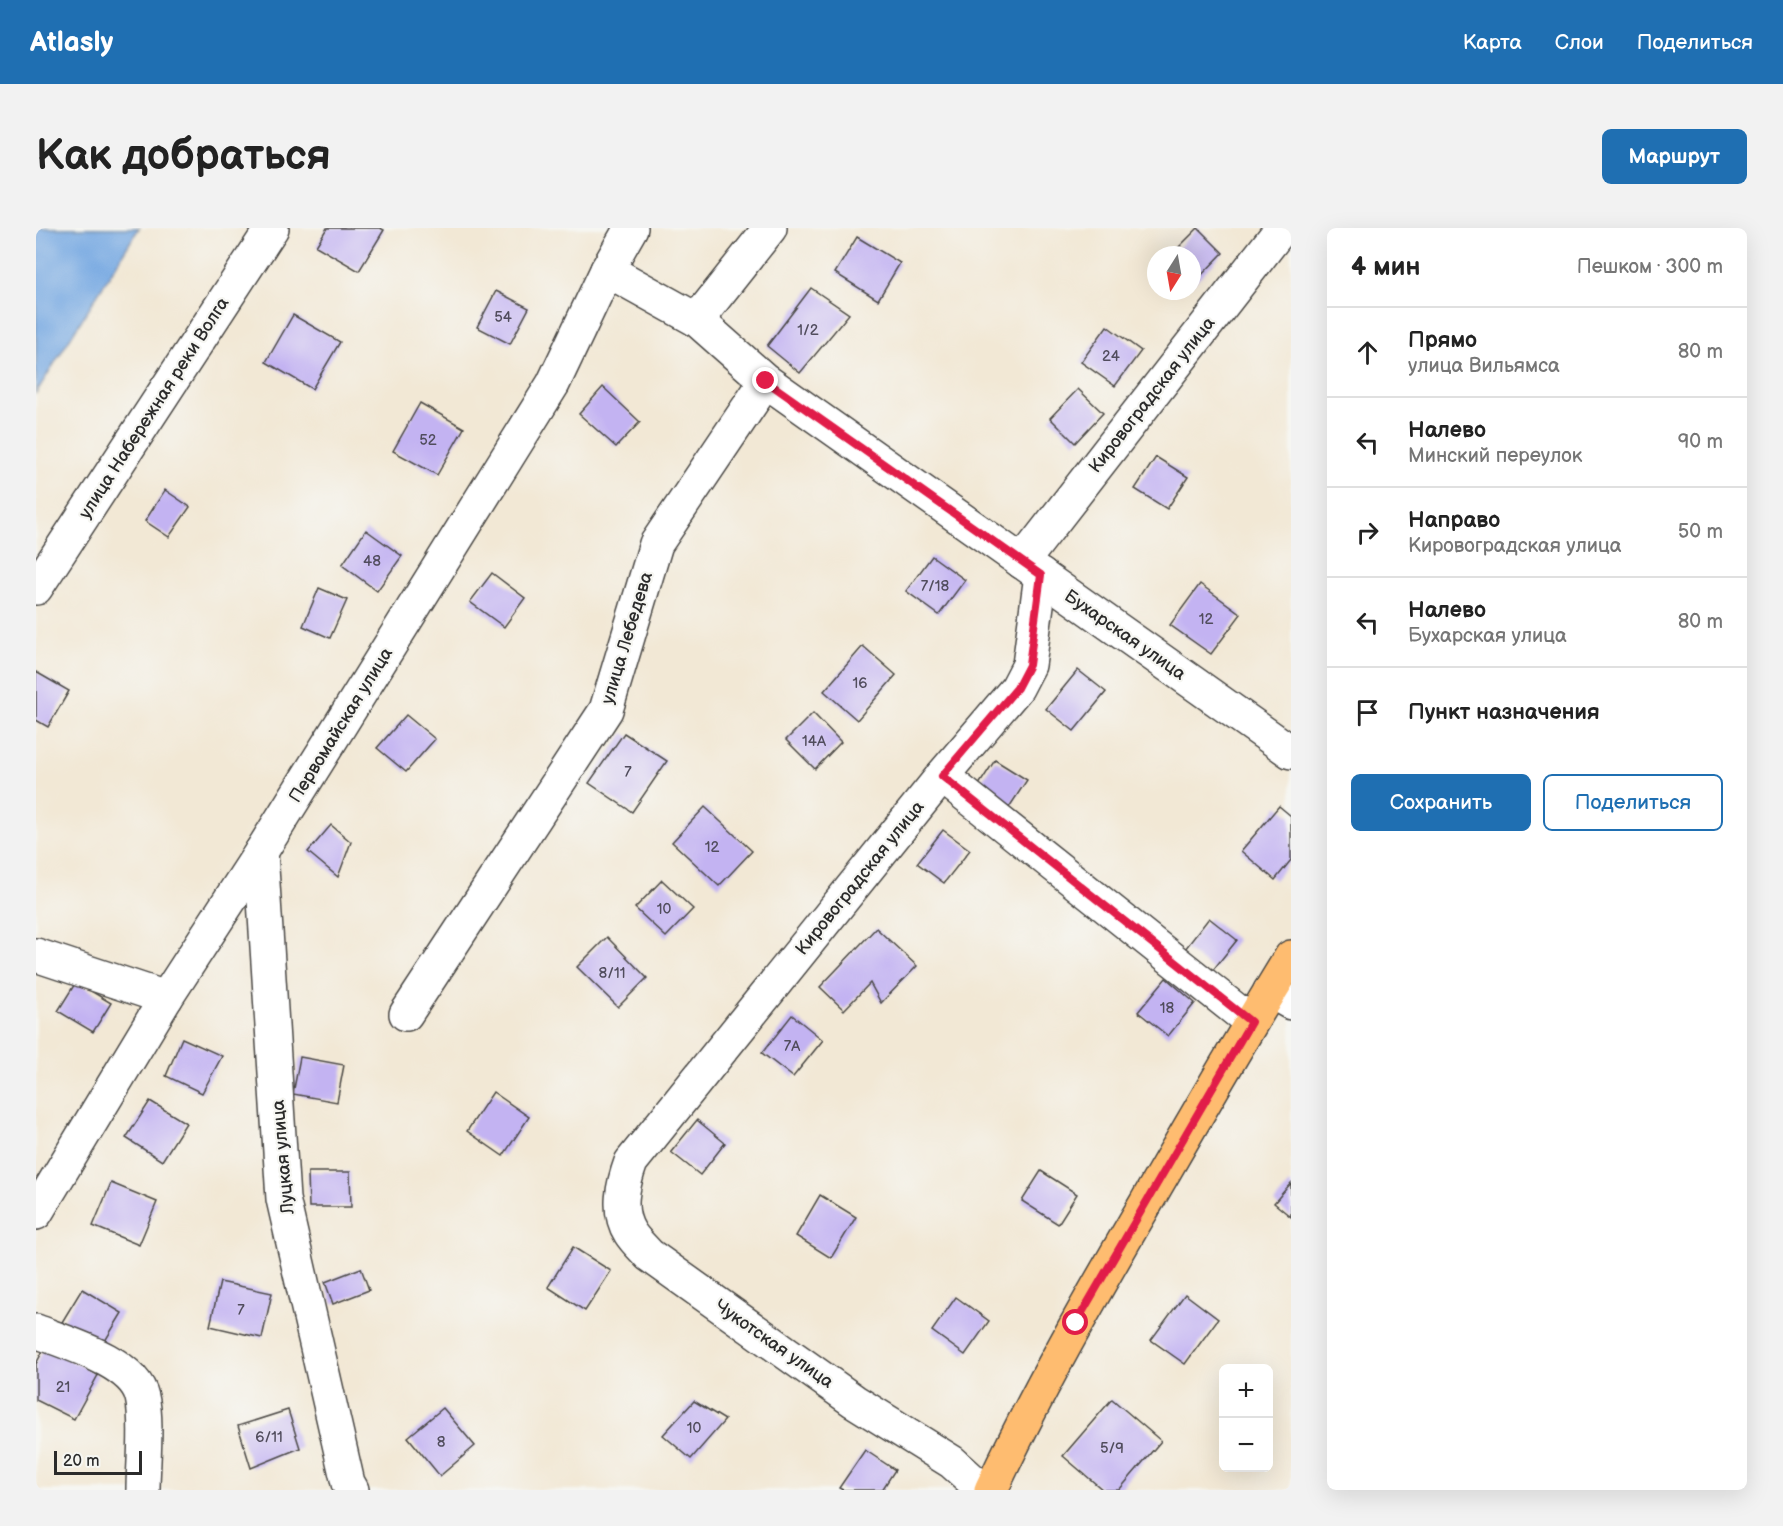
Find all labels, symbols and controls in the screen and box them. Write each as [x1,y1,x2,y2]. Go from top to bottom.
text: Atlasly [30,26,113,59]
text: Карта [1463,30,1522,55]
text: Слои [1555,30,1604,55]
text: Поделиться [1637,30,1753,55]
button: Маршрут [1602,129,1747,184]
text: Как добраться [36,131,331,182]
north arrow [1147,246,1201,300]
text: 4 мин [1351,252,1420,283]
text: Пешком · 300 m [1577,255,1723,279]
street label: улица Набережная реки Волга [74,293,234,523]
house number: 54 [494,308,512,327]
street label: Кировоградская улица [1085,313,1220,477]
house number: 1/2 [797,321,819,340]
text: Прямо [1408,327,1477,354]
icon: ahead [1351,336,1384,369]
text: 80 m [1678,340,1723,364]
house number: 24 [1102,347,1120,366]
text: улица Вильямса [1408,354,1560,378]
route end [752,367,778,393]
text: Налево [1408,417,1486,444]
icon: left [1351,426,1384,459]
text: 90 m [1678,430,1723,454]
house number: 52 [419,431,437,450]
text: Минский переулок [1408,444,1582,468]
text: Направо [1408,507,1500,534]
icon: right [1351,516,1384,549]
text: 50 m [1678,520,1723,544]
text: Кировоградская улица [1408,534,1622,558]
house number: 48 [363,552,381,571]
street label: улица Лебедева [597,569,657,707]
house number: 7/18 [921,577,950,596]
street label: Бухарская улица [1060,585,1190,685]
text: Налево [1408,597,1486,624]
icon: left [1351,606,1384,639]
house number: 12 [1199,610,1213,629]
text: 80 m [1678,610,1723,634]
text: Бухарская улица [1408,624,1567,648]
street label: Первомайская улица [285,643,397,806]
house number: 16 [853,674,867,693]
icon: arrive [1351,696,1384,729]
text: Пункт назначения [1408,699,1600,726]
house number: 14А [802,732,827,751]
house number: 7 [624,763,632,782]
button: Сохранить [1351,774,1531,831]
button: Поделиться [1543,774,1723,831]
street label: Кировоградская улица [791,796,929,959]
house number: 12 [705,838,719,857]
house number: 10 [657,900,671,919]
house number: 8/11 [598,964,626,983]
house number: 18 [1160,999,1175,1018]
house number: 7А [784,1037,801,1056]
street label: Луцкая улица [268,1098,299,1216]
street label: Чукотская улица [711,1295,838,1393]
house number: 7 [237,1301,245,1320]
route start [1062,1309,1088,1335]
map controls [1219,1364,1273,1472]
button: + [1219,1364,1273,1418]
house number: 21 [56,1378,70,1397]
button: − [1219,1418,1273,1472]
house number: 10 [687,1419,701,1438]
house number: 6/11 [255,1428,283,1447]
house number: 8 [437,1433,446,1452]
house number: 5/9 [1100,1439,1124,1458]
scale bar [54,1448,142,1476]
text: 20 m [63,1452,99,1471]

